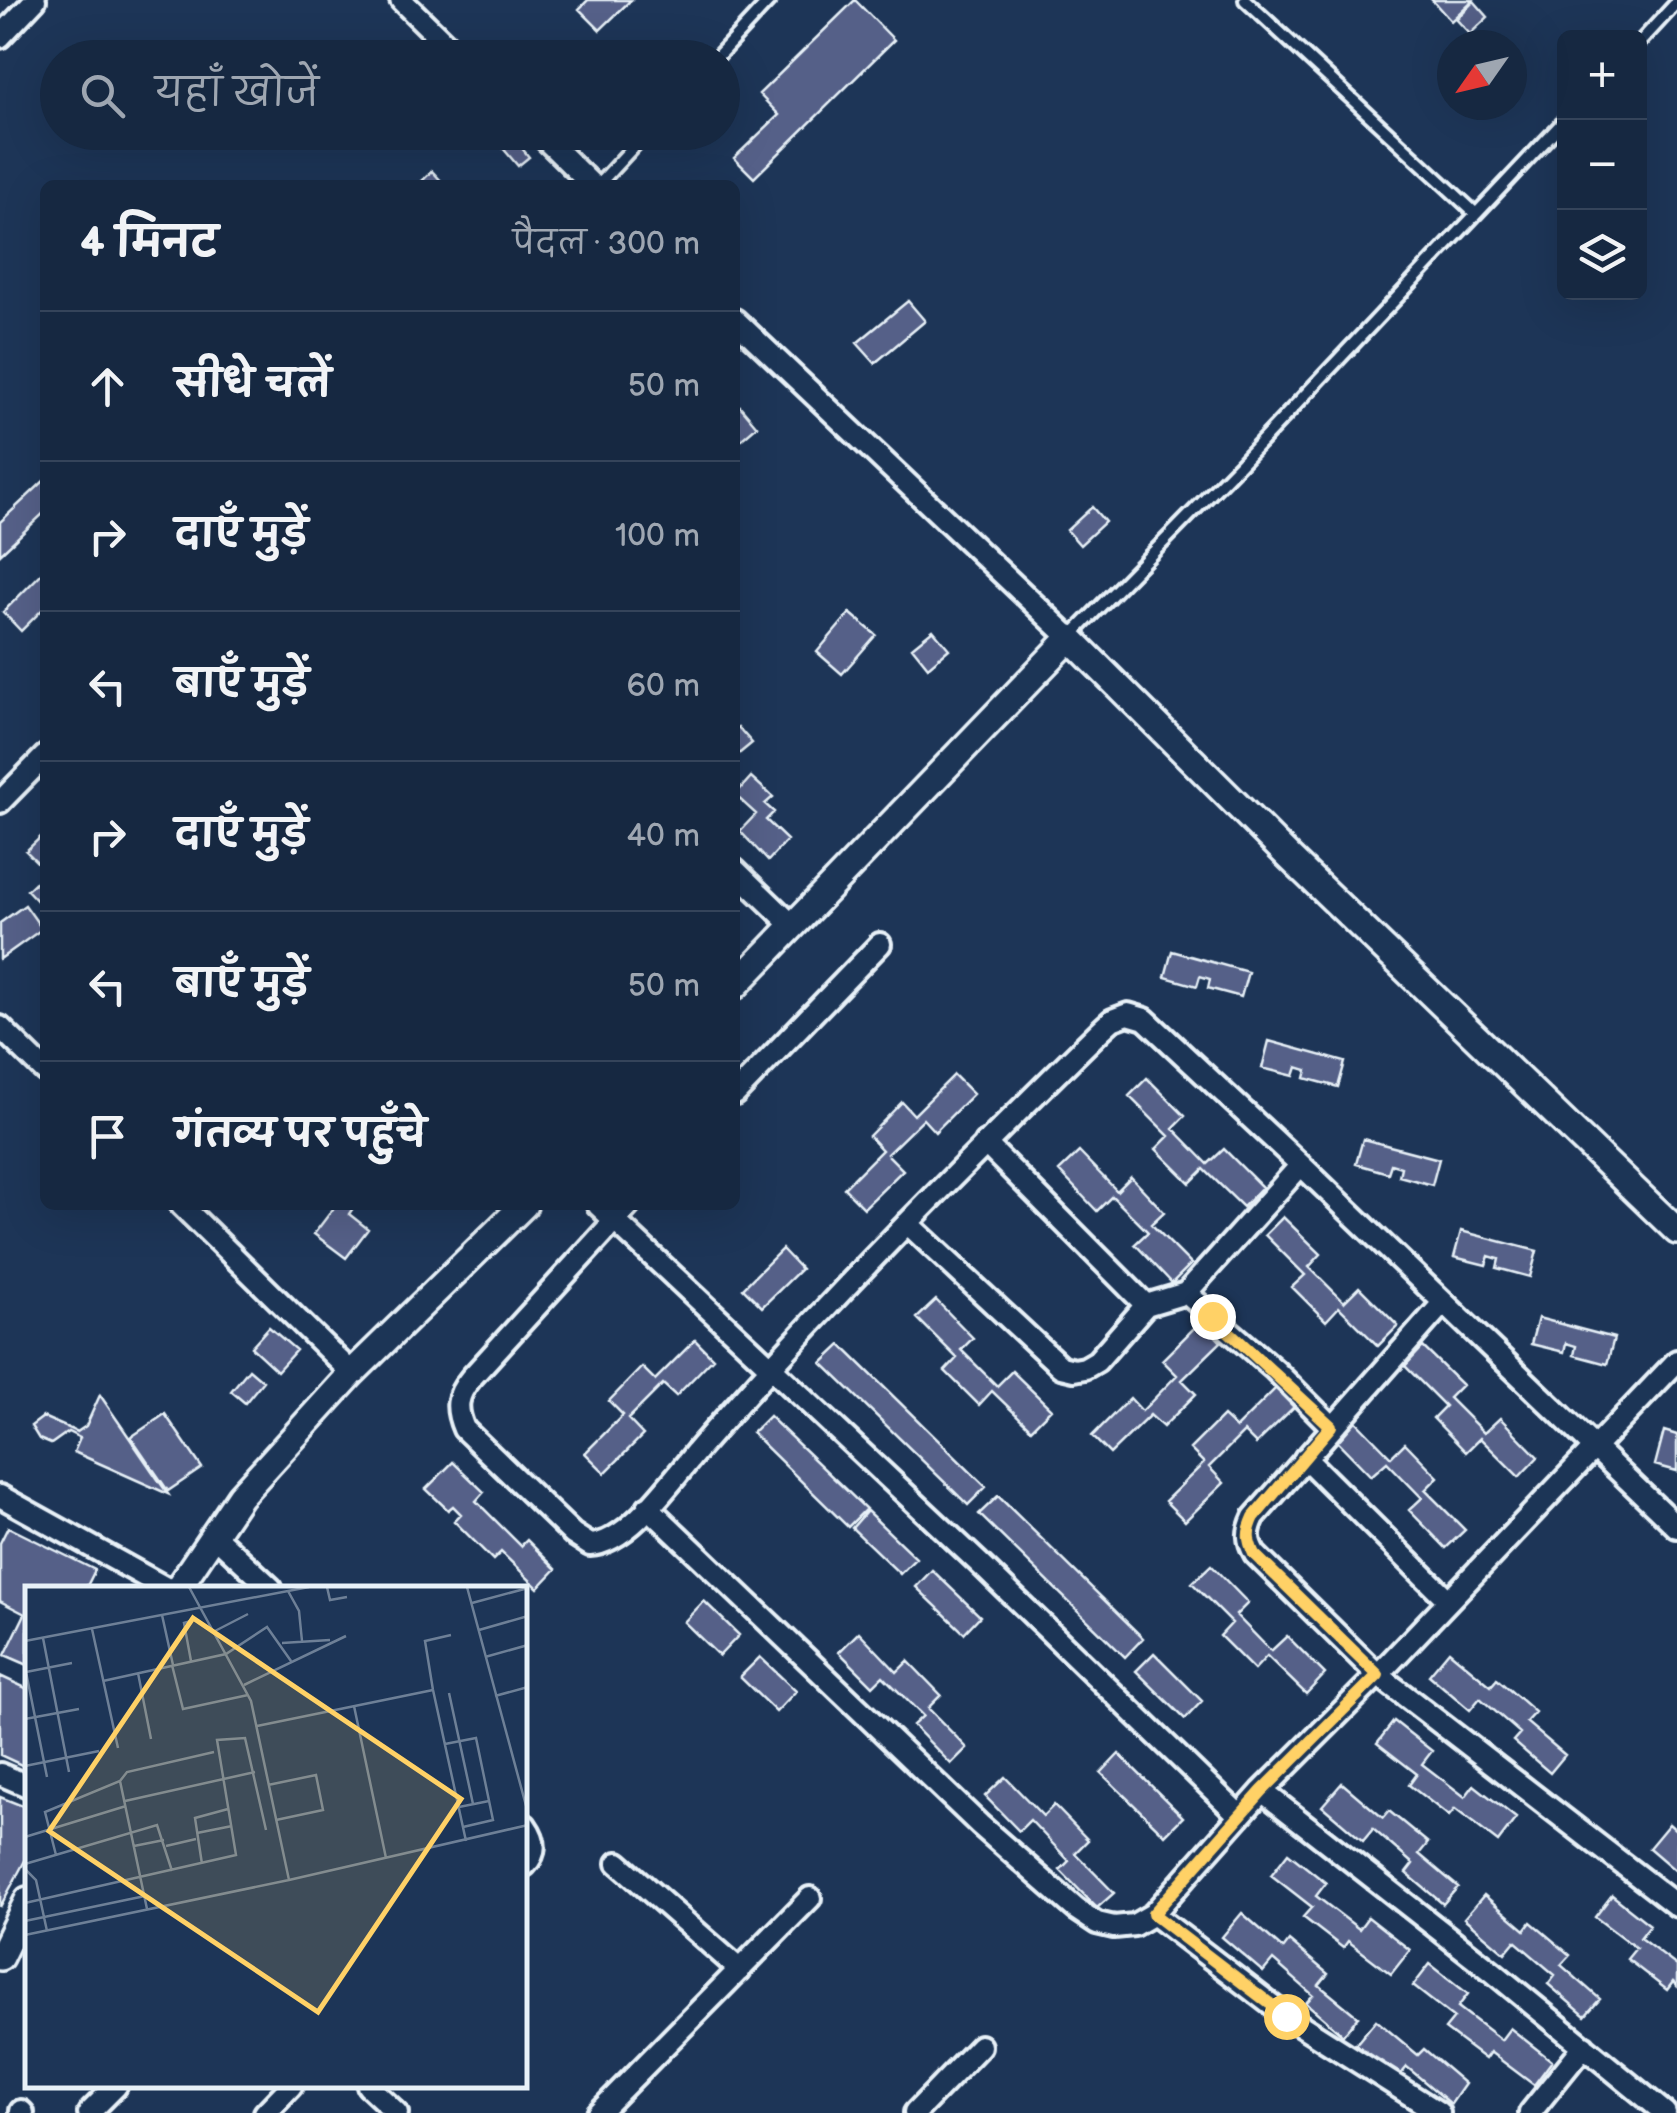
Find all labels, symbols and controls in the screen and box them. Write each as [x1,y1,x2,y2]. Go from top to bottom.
north arrow [1437,30,1527,120]
map controls [1557,30,1647,300]
button: + [1557,30,1647,120]
search box [40,40,740,150]
icon: search [75,68,130,123]
text: यहाँ खोजें [155,71,319,116]
button: − [1557,120,1647,210]
button: layers [1557,210,1647,300]
text: 4 मिनट [80,218,218,269]
text: पैदल · 300 m [513,225,700,264]
icon: ahead [80,359,135,414]
text: सीधे चलें [175,362,331,407]
text: 50 m [628,367,700,406]
icon: right [80,509,135,564]
text: दाएँ मुड़ें [175,512,308,557]
text: 100 m [615,517,700,556]
icon: left [80,659,135,714]
text: बाएँ मुड़ें [175,662,309,707]
text: 60 m [627,667,700,706]
icon: right [80,809,135,864]
text: दाएँ मुड़ें [175,812,308,857]
text: 40 m [627,817,700,856]
icon: left [80,959,135,1014]
text: बाएँ मुड़ें [175,962,309,1007]
text: 50 m [628,967,700,1006]
icon: arrive [80,1109,135,1164]
text: गंतव्य पर पहुँचे [175,1112,427,1157]
route end [1190,1294,1236,1340]
inset map [25,1586,528,2088]
route start [1264,1994,1310,2040]

